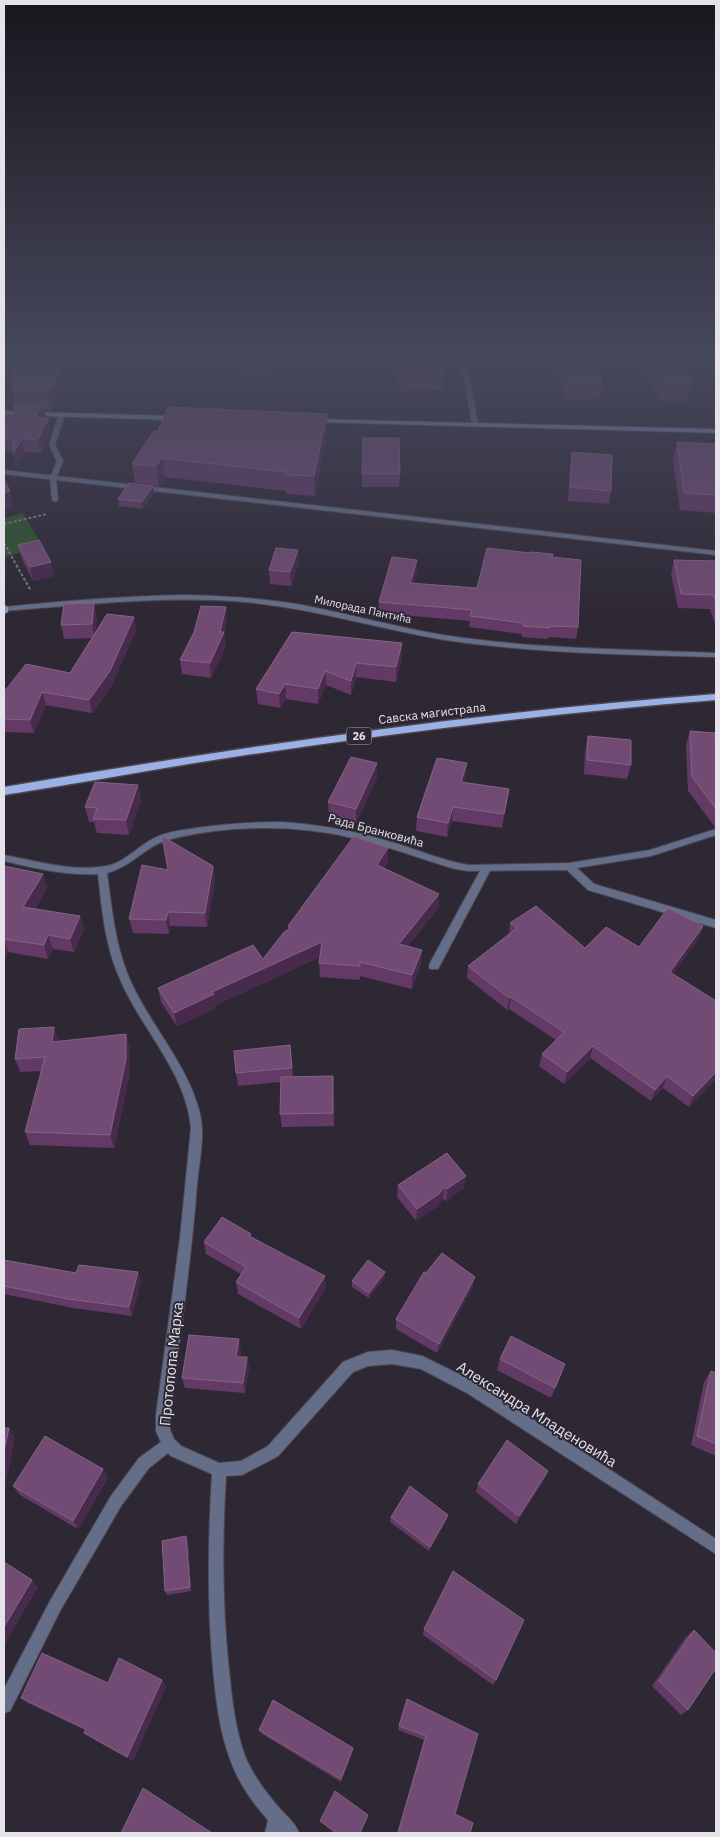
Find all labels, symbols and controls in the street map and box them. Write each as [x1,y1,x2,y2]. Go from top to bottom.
street label: Милорада Пантића [313,592,413,626]
street label: Савска магистрала [378,699,487,727]
road number: 26 [346,728,372,744]
street label: Рада Бранковића [327,810,426,850]
street label: Протопопа Марка [155,1301,187,1427]
street label: Александра Младеновића [453,1357,621,1471]

